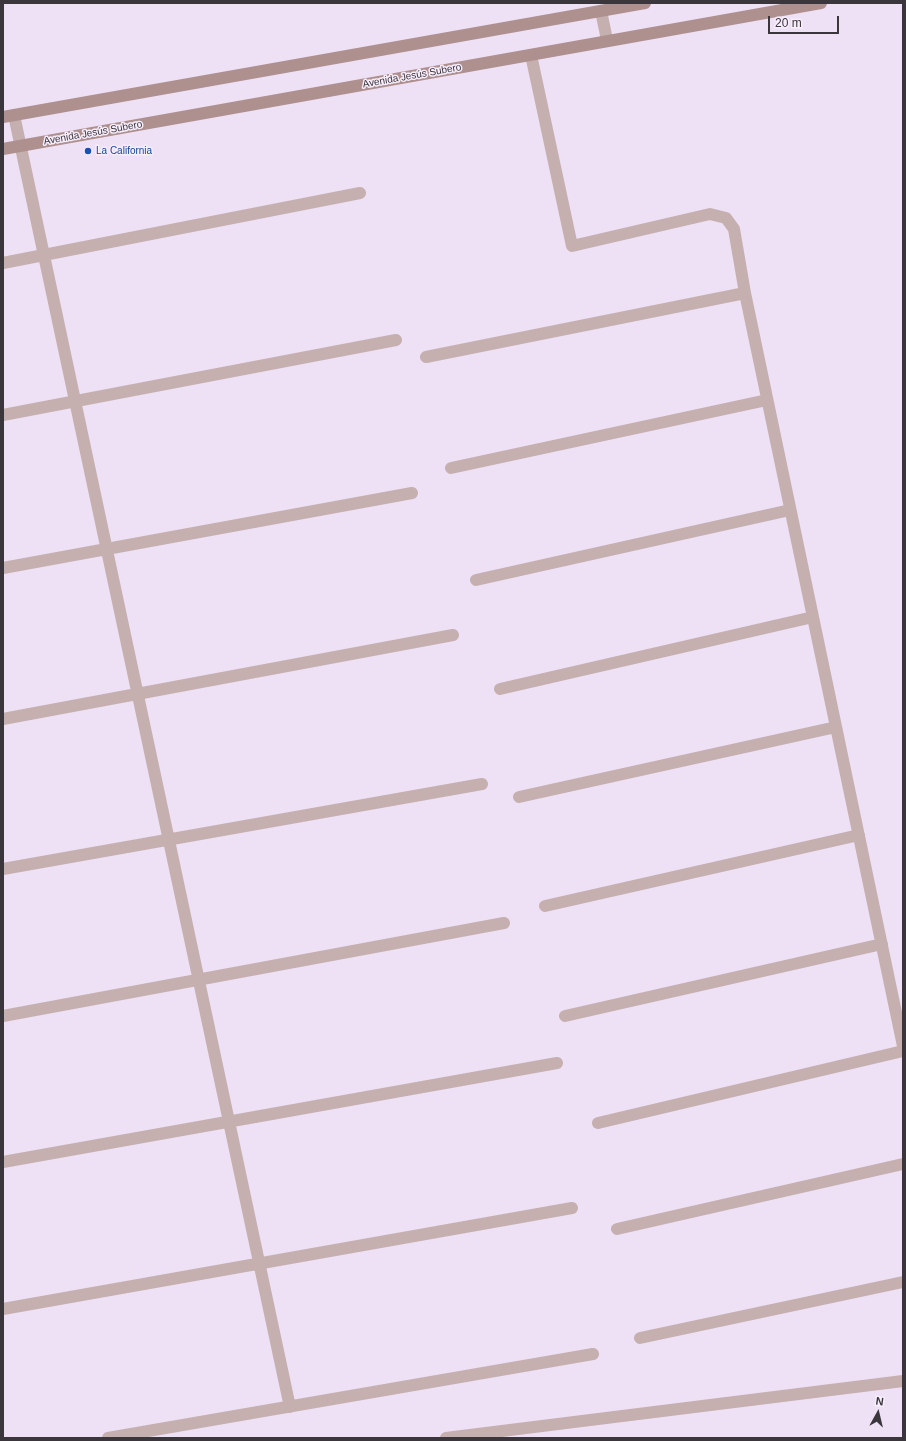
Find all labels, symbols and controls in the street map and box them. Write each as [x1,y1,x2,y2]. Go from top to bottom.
scale bar [770,8,841,34]
text: 20 m [775,16,802,30]
street label: Avenida Jesús Subero [362,61,462,91]
street label: Avenida Jesús Subero [43,118,143,148]
place label: La California [96,145,152,157]
marker: La California [83,146,93,156]
north arrow [858,1393,898,1433]
text: N [875,1395,884,1408]

